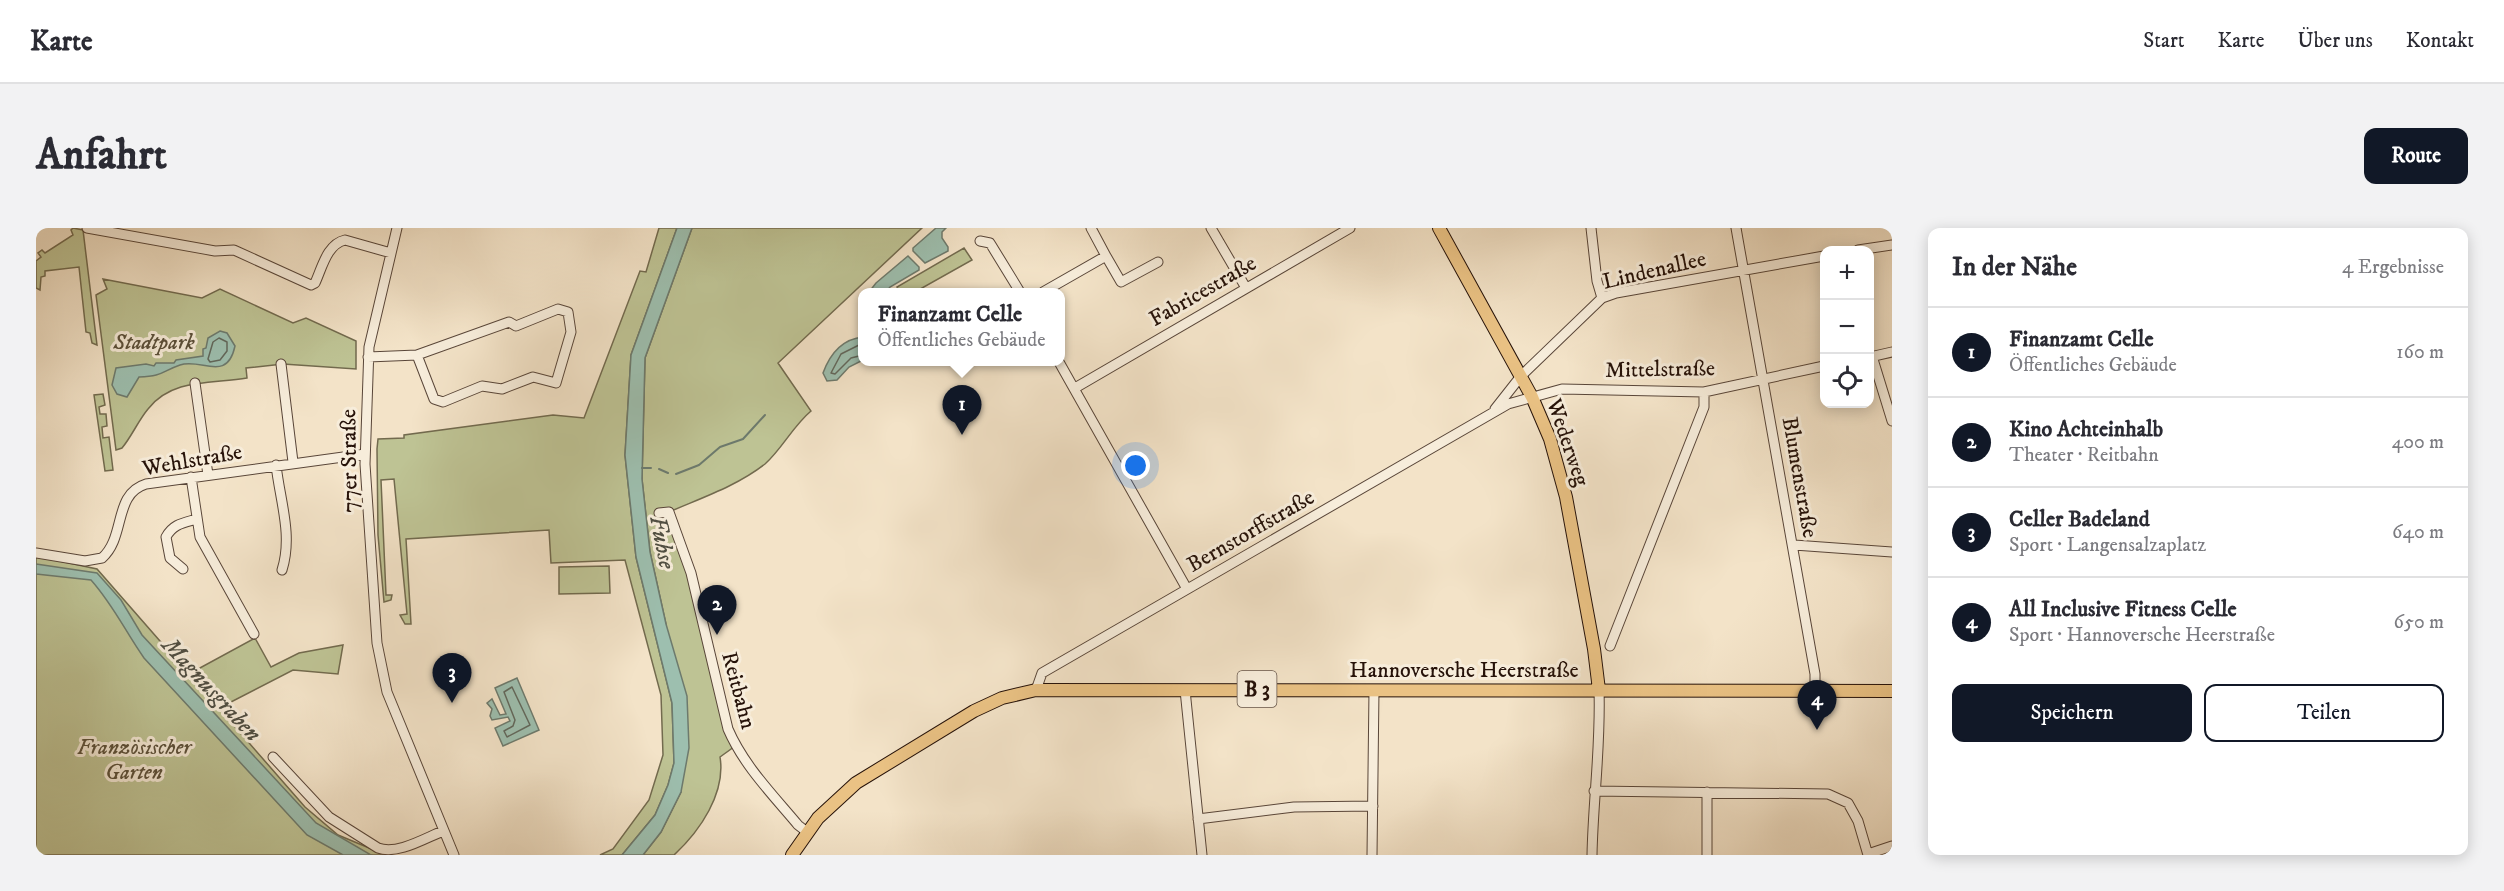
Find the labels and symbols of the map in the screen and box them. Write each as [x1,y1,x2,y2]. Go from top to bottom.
street label: Lindenallee [1600,245,1709,295]
street label: Fabricestraße [1144,250,1261,333]
park label: Stadtpark [112,329,196,356]
street label: Mittelstraße [1605,355,1715,384]
pin: 1 [942,386,982,435]
street label: Wederweg [1540,394,1595,490]
street label: 77er Straße [335,409,364,513]
street label: Blumenstraße [1776,415,1823,540]
street label: Wehlstraße [139,438,244,483]
your location [1121,451,1150,480]
street label: Bernstorffstraße [1182,484,1319,579]
water label: Fuhse [642,513,682,572]
pin: 2 [698,586,736,635]
water label: Magnusgraben [154,629,267,748]
street label: Reitbahn [715,649,762,732]
pin: 3 [432,654,472,703]
street label: Hannoversche Heerstraße [1349,657,1579,684]
road number: B 3 [1238,671,1276,707]
pin: 4 [1798,680,1836,730]
park label: Französischer Garten [77,734,193,786]

